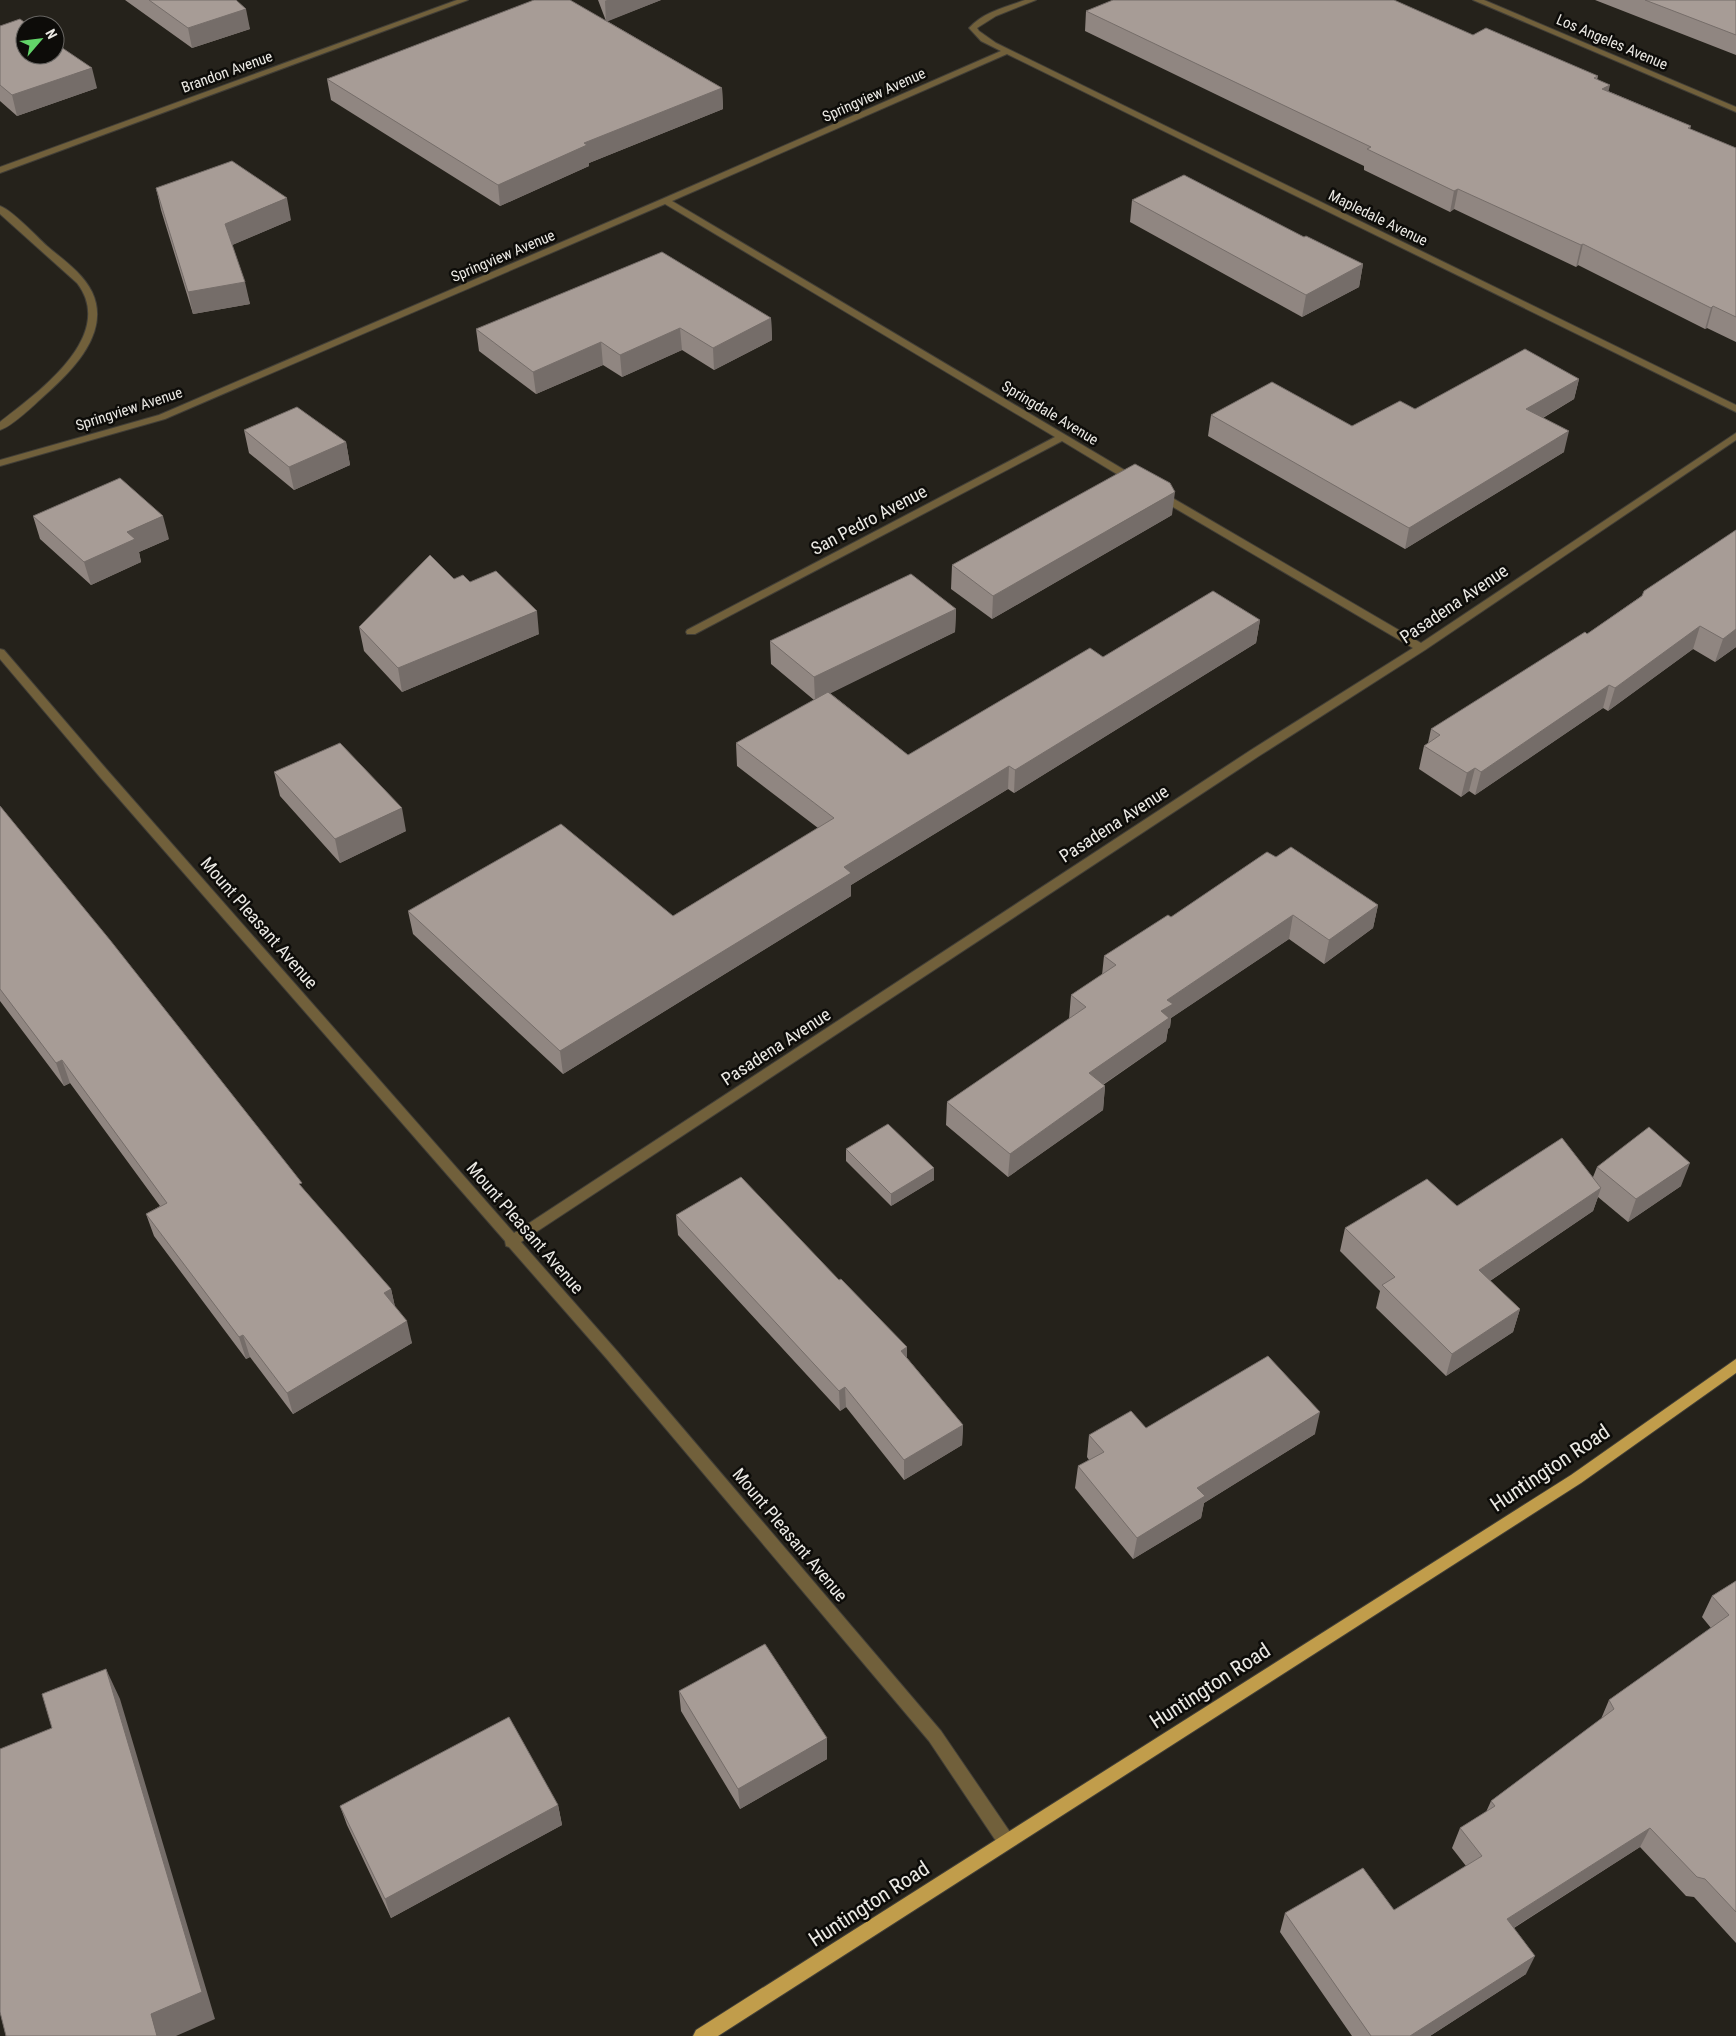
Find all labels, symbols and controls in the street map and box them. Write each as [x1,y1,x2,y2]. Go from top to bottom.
street label: Los Angeles Avenue [1554,10,1670,74]
north arrow [15,15,65,65]
text: N [42,26,61,41]
street label: Brandon Avenue [179,47,275,97]
street label: Springview Avenue [820,64,928,126]
street label: Mapledale Avenue [1325,186,1431,250]
street label: Springview Avenue [448,226,558,286]
street label: Springdale Avenue [998,377,1102,449]
street label: Springview Avenue [73,383,185,435]
street label: San Pedro Avenue [807,480,930,559]
street label: Pasadena Avenue [1396,560,1512,648]
street label: Pasadena Avenue [1055,780,1172,867]
street label: Mount Pleasant Avenue [197,853,322,993]
street label: Pasadena Avenue [717,1003,834,1090]
street label: Mount Pleasant Avenue [463,1158,588,1298]
street label: Huntington Road [1486,1419,1614,1517]
street label: Mount Pleasant Avenue [729,1464,852,1606]
street label: Huntington Road [1145,1638,1275,1734]
street label: Huntington Road [804,1856,934,1952]

